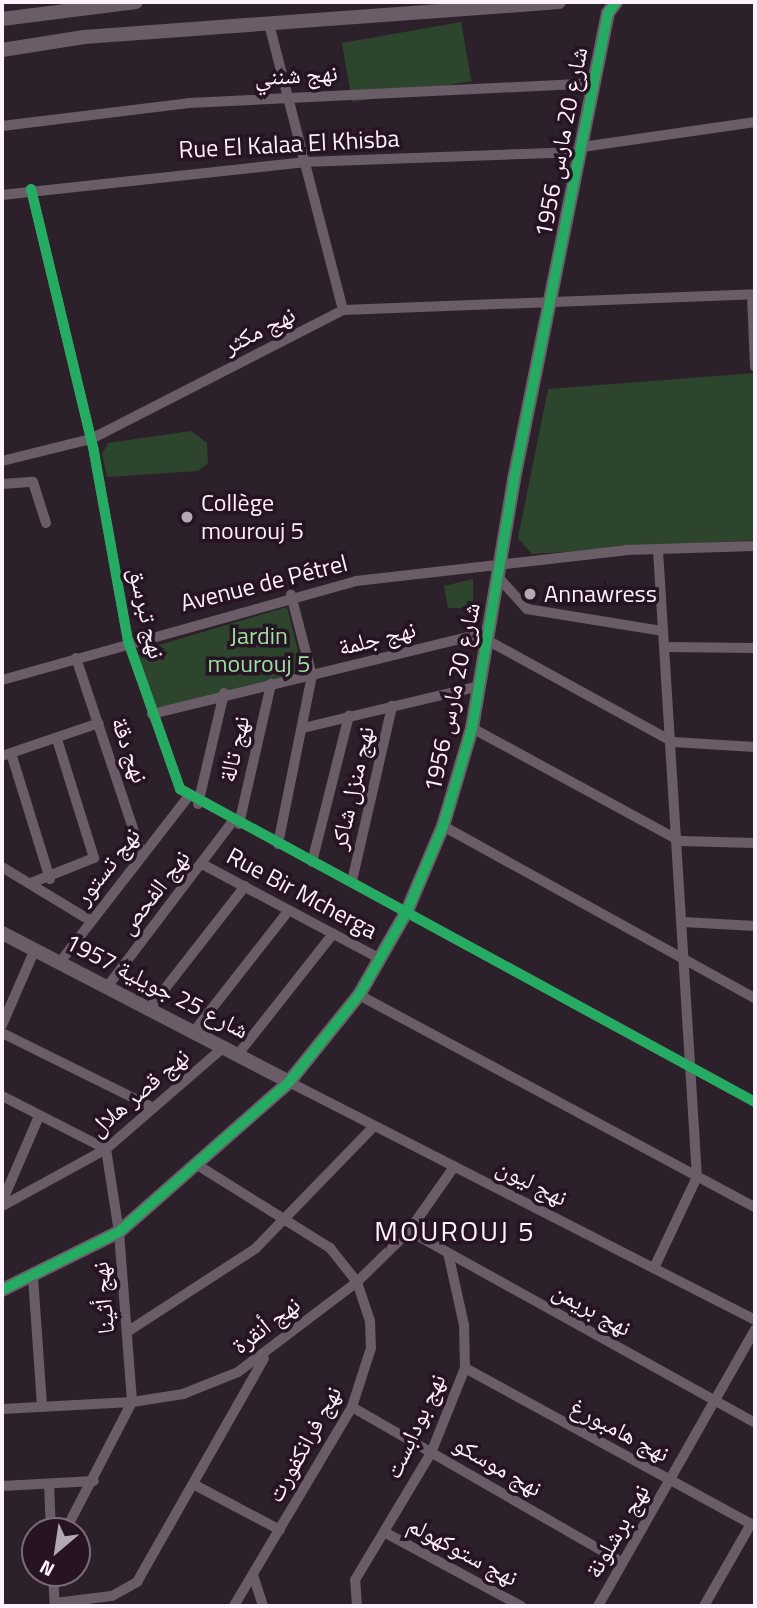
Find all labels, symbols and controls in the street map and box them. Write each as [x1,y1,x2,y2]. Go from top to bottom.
street label: شارع 20 مارس 1956 [528,45,594,239]
street label: نهج شنني [254,58,338,92]
street label: Rue El Kalaa El Khisba [178,124,400,164]
street label: نهج مكثر [218,300,300,360]
place label: Collège mourouj 5 [201,489,304,545]
marker: Collège mourouj 5 [179,509,195,525]
street label: Avenue de Pétrel [178,548,350,618]
street label: نهج تبرسق [122,564,172,662]
place label: Annawress [544,580,657,608]
marker: Annawress [522,586,538,602]
street label: شارع 20 مارس 1956 [418,600,486,794]
street label: نهج جلمة [335,614,419,662]
park label: Jardin mourouj 5 [208,622,310,678]
street label: نهج دقة [105,713,155,787]
street label: نهج تالة [212,713,256,785]
street label: نهج منزل شاكر [324,724,380,852]
street label: نهج تستور [68,822,146,910]
street label: Rue Bir Mcherga [222,841,382,945]
street label: نهج الفحص [112,844,196,940]
street label: شارع 25 جويلية 1957 [60,927,254,1045]
street label: نهج قصر هلال [83,1042,195,1142]
street label: نهج ليون [492,1152,572,1212]
district label: MOUROUJ 5 [375,1214,535,1248]
street label: نهج أثينا [85,1261,121,1335]
street label: نهج بريمن [548,1276,636,1342]
street label: نهج أنقرة [226,1290,306,1360]
street label: نهج بودابست [378,1369,452,1483]
street label: نهج فرانكفورت [260,1381,348,1507]
street label: نهج هامبورغ [565,1392,675,1468]
street label: نهج موسكو [449,1429,547,1503]
street label: نهج برشلونة [579,1479,655,1583]
street label: نهج ستوكهولم [403,1510,523,1592]
north arrow [21,1517,91,1587]
text: N [34,1553,59,1585]

